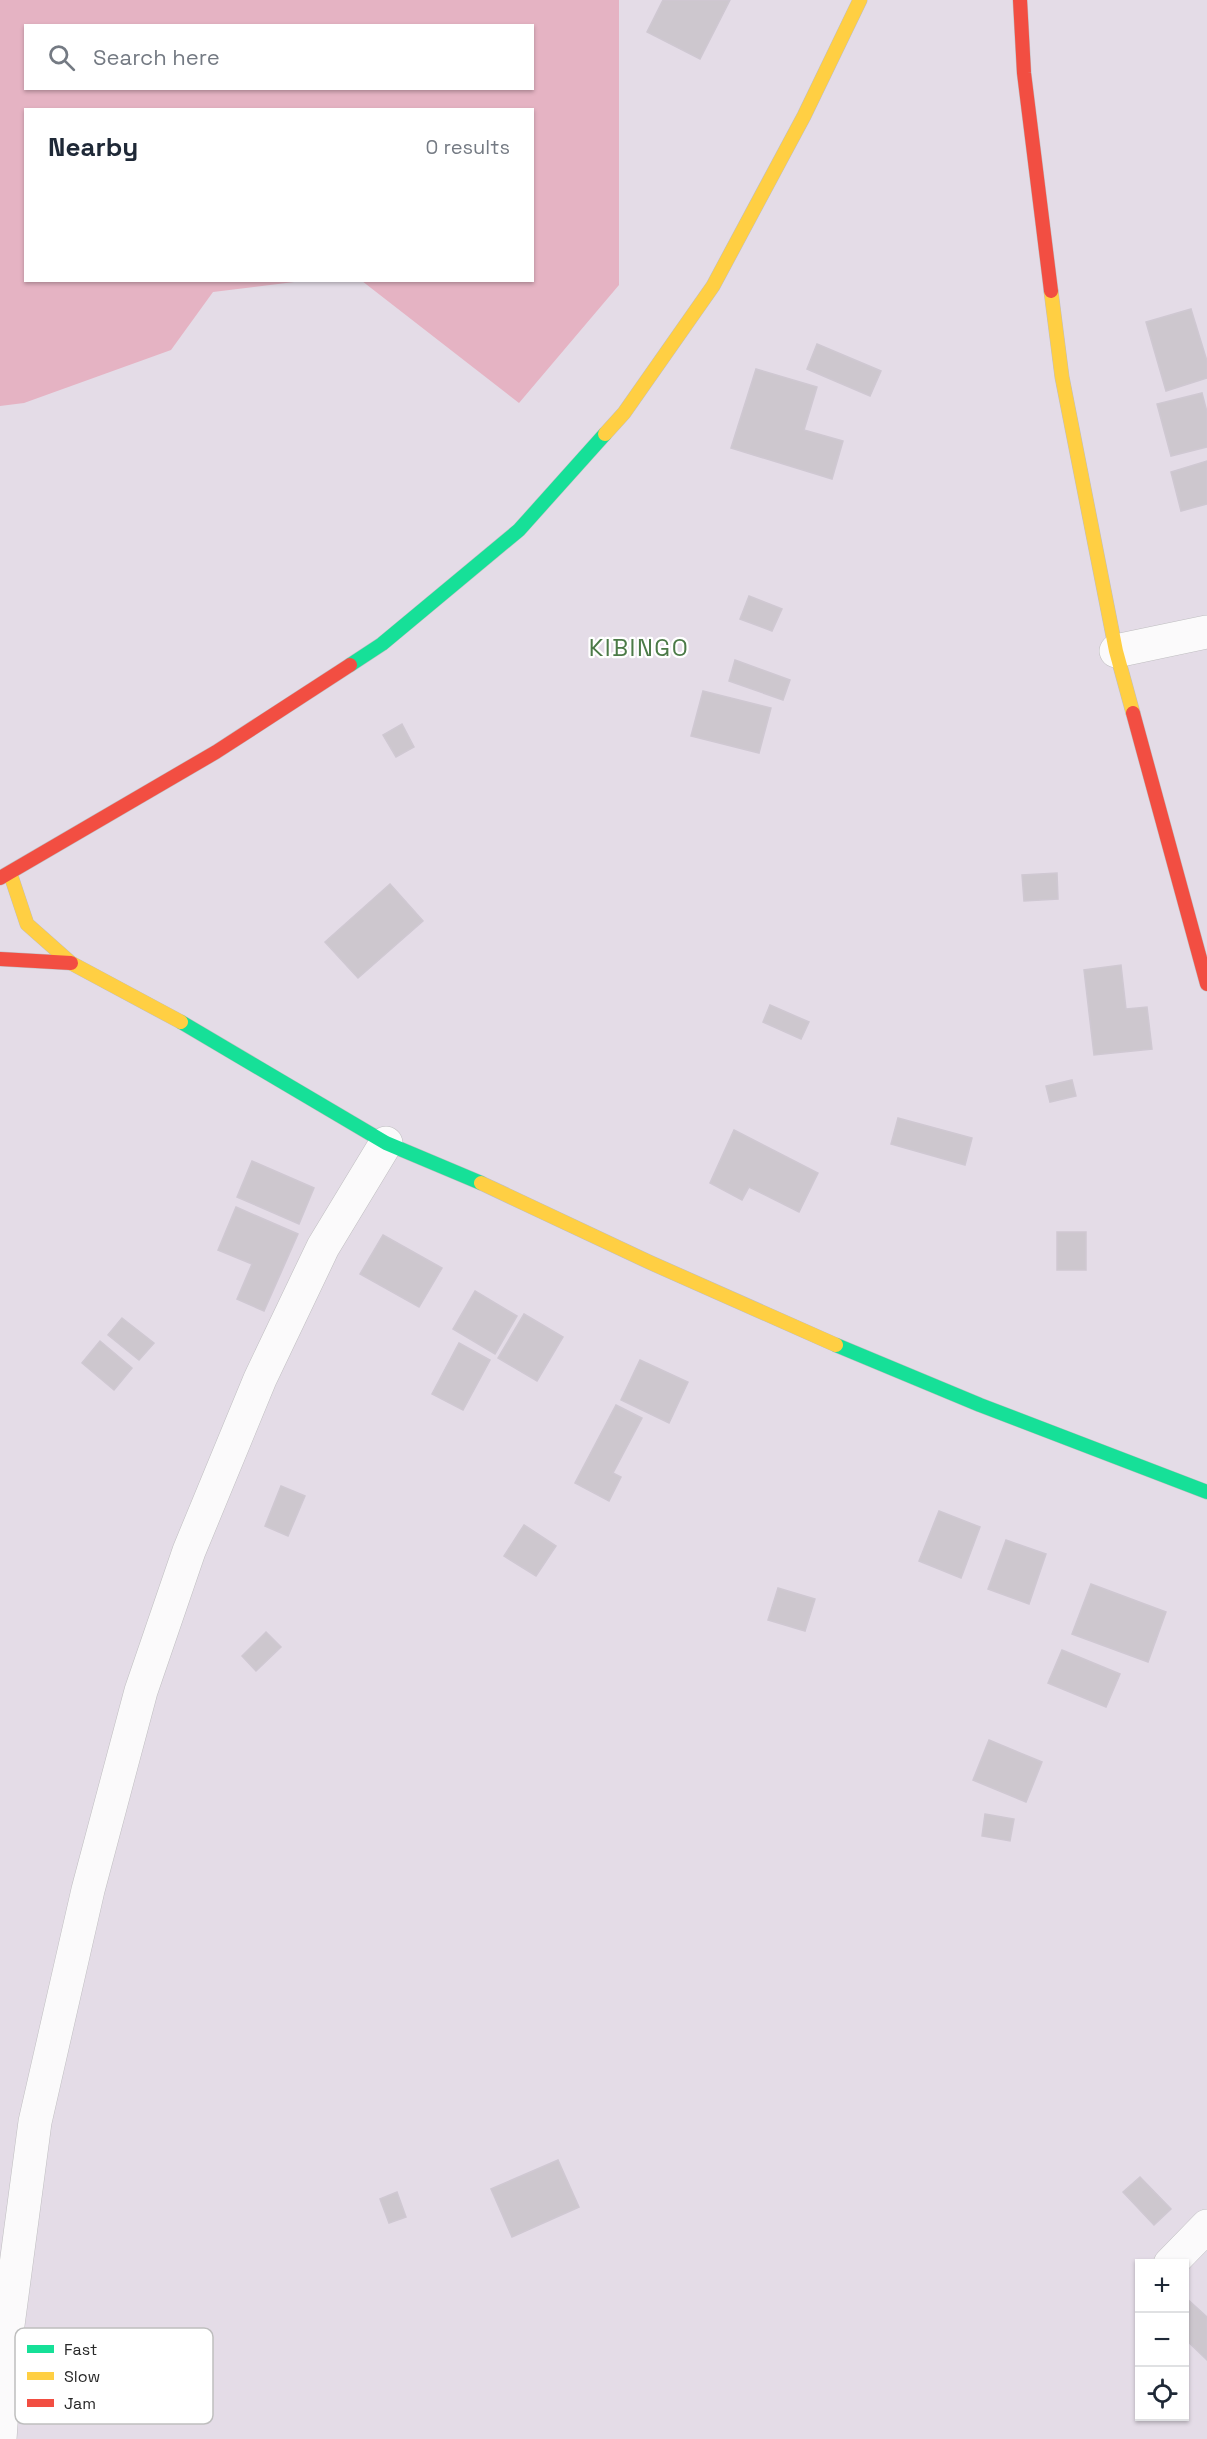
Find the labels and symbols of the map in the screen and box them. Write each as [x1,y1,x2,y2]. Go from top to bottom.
district label: KIBINGO [589,632,689,663]
legend [15,2328,213,2424]
text: Fast [64,2339,97,2360]
text: Slow [64,2366,100,2387]
text: Jam [64,2393,96,2414]

